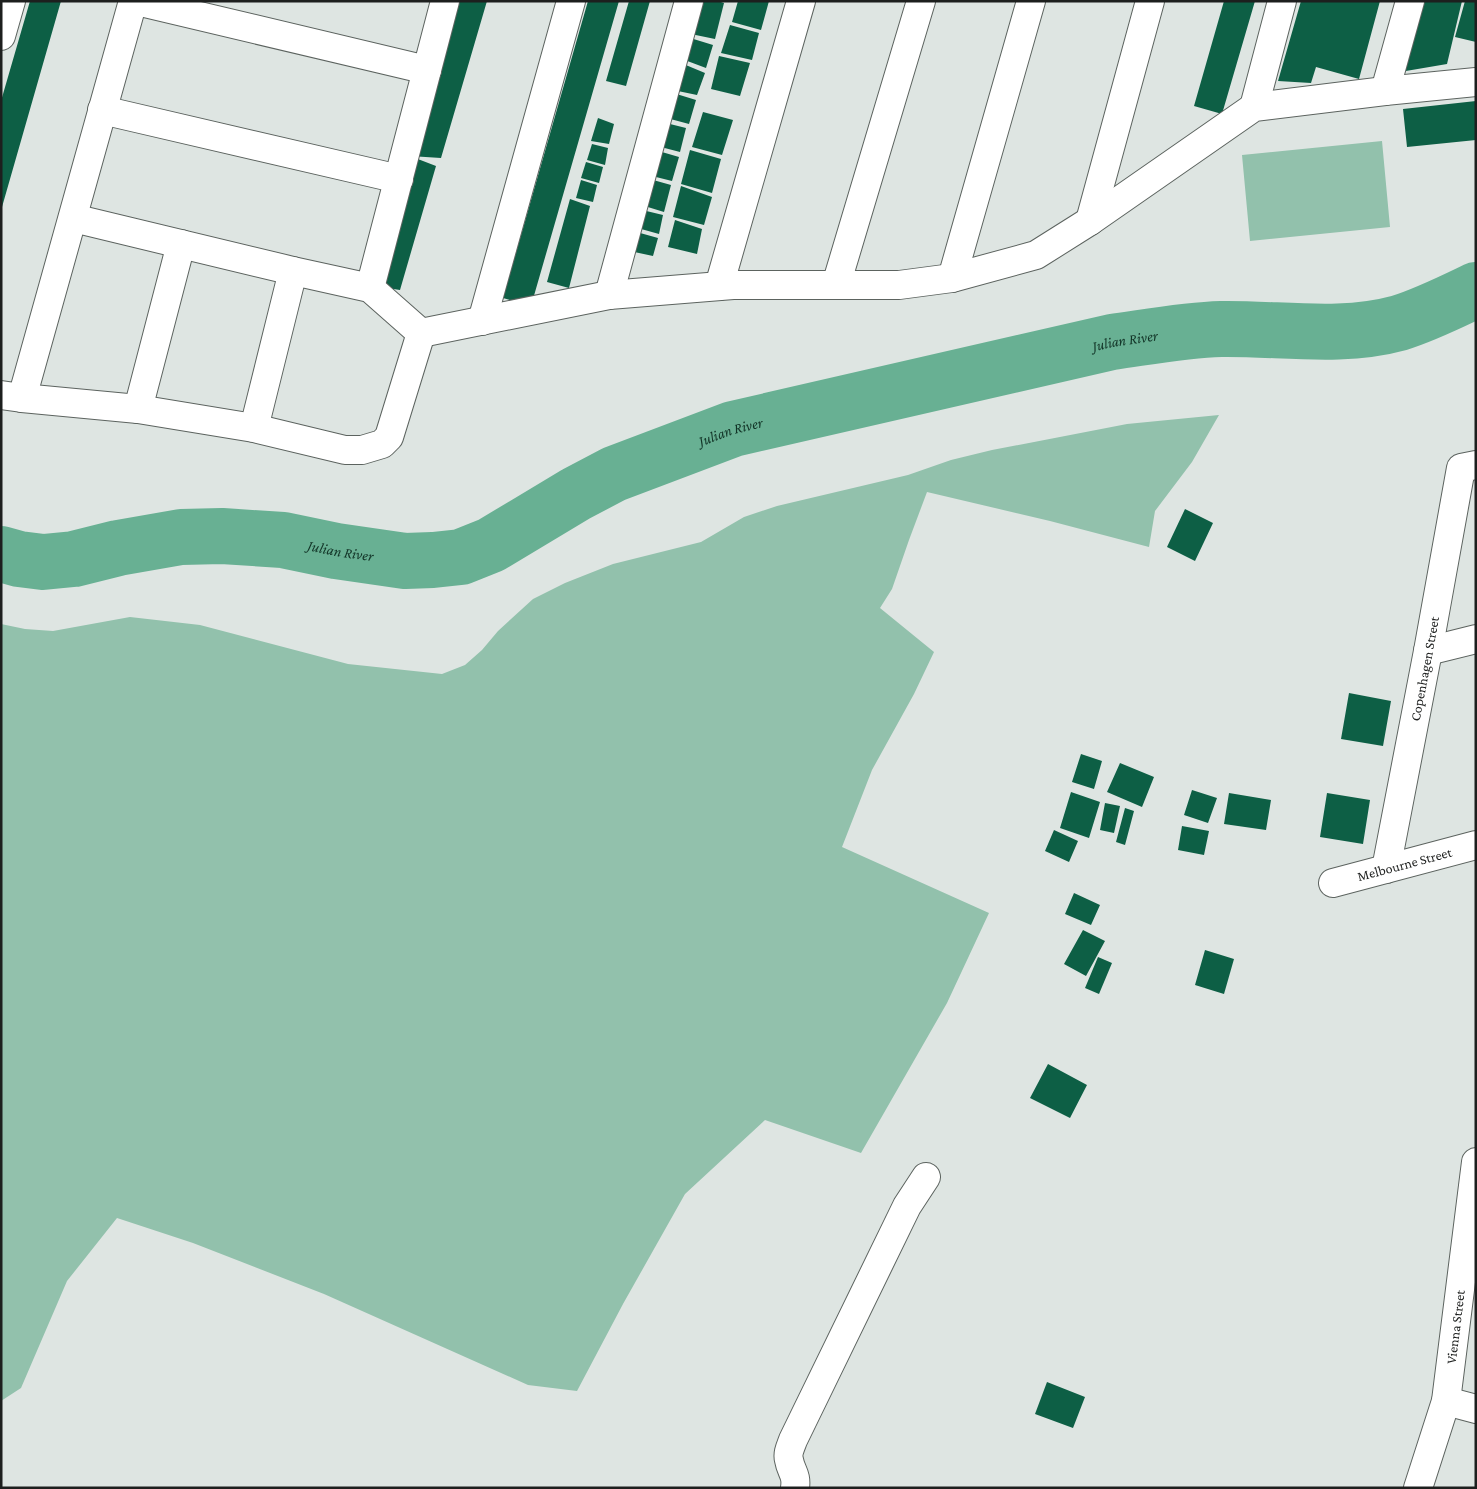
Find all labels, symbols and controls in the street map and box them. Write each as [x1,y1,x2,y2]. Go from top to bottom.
water label: Julian River [1088,327,1160,356]
water label: Julian River [693,414,765,451]
water label: Julian River [303,537,375,564]
street label: Copenhagen Street [1407,615,1442,722]
street label: Melbourne Street [1355,844,1454,884]
street label: Vienna Street [1443,1289,1468,1365]

